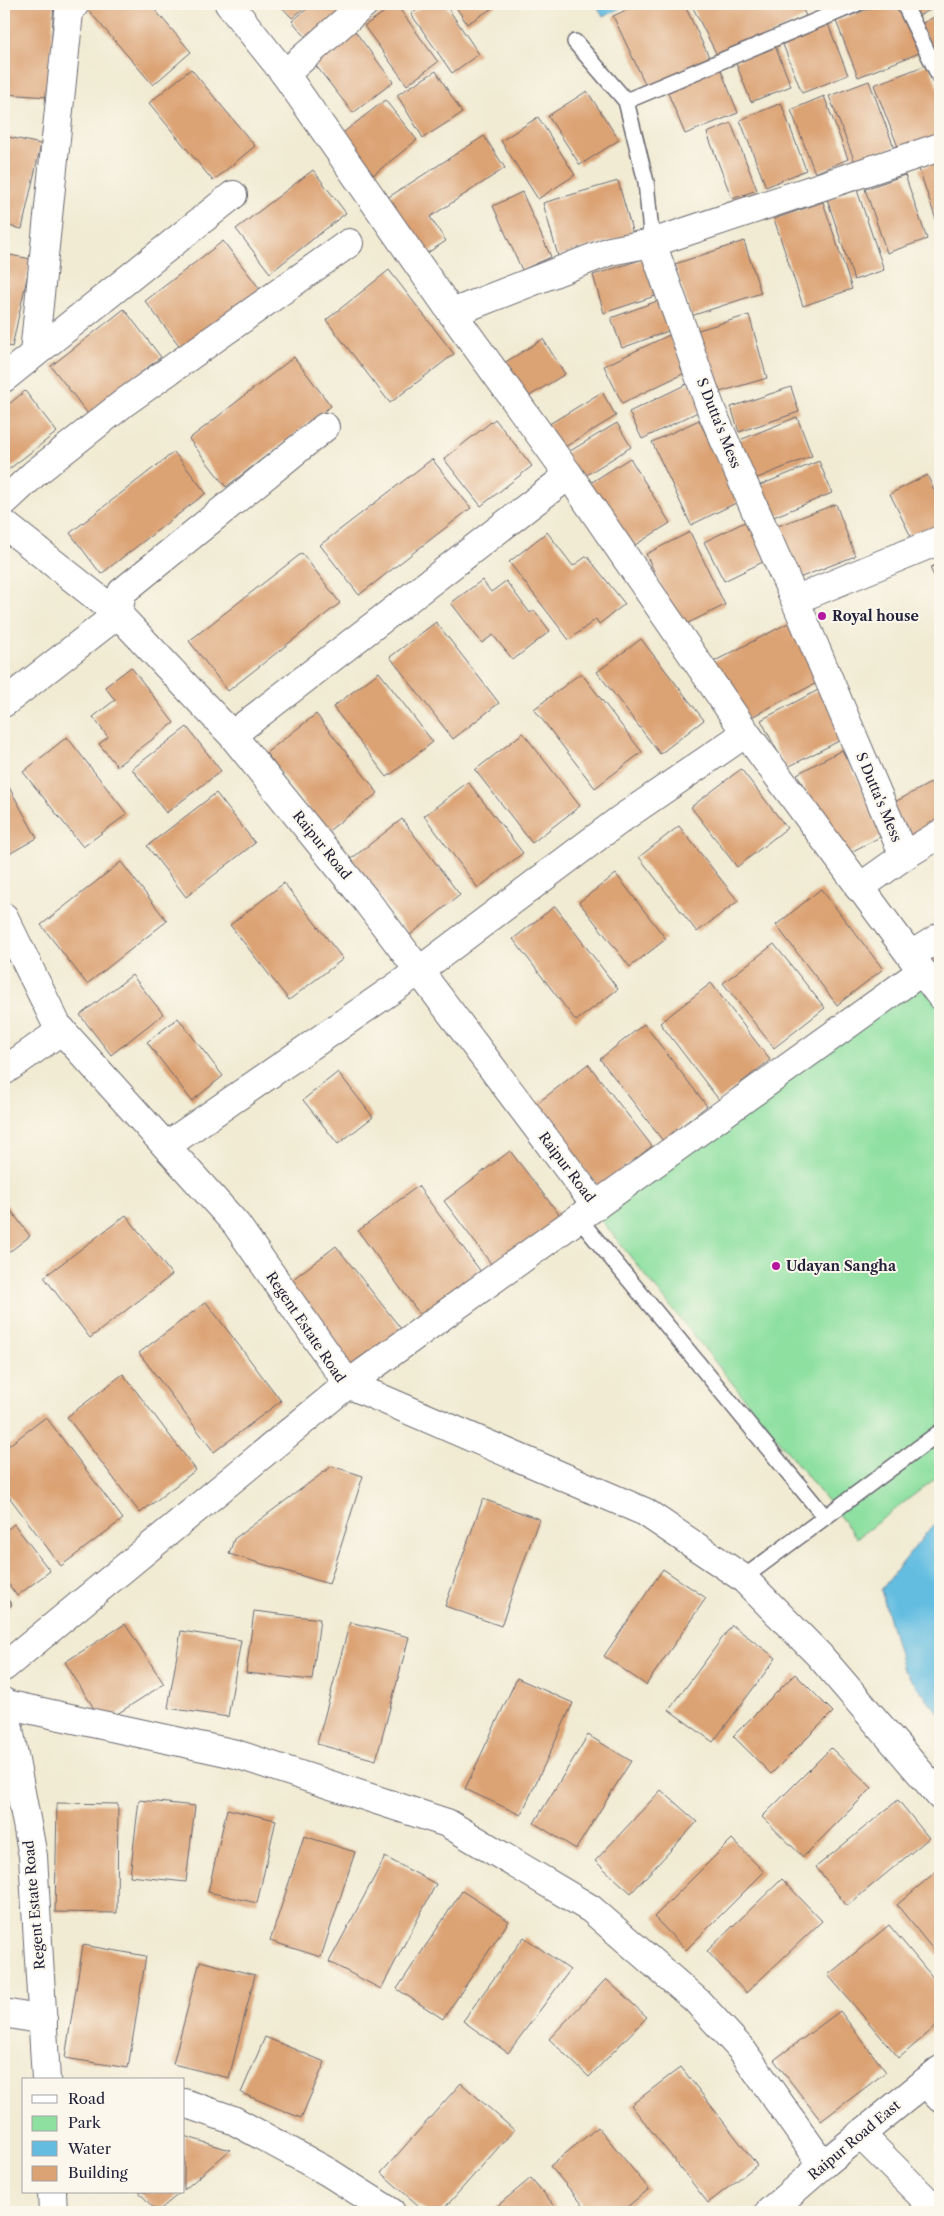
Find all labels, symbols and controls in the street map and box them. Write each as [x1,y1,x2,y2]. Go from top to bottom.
street label: S Dutta's Mess [693,375,745,471]
place label: Royal house [832,607,919,625]
marker: Royal house [816,610,828,622]
street label: S Dutta's Mess [852,749,906,845]
street label: Raipur Road [289,807,355,883]
street label: Raipur Road [535,1128,599,1206]
place label: Udayan Sangha [786,1257,897,1275]
marker: Udayan Sangha [770,1260,782,1272]
street label: Regent Estate Road [262,1268,350,1386]
street label: Regent Estate Road [19,1839,49,1970]
legend [22,2078,185,2194]
text: Road [68,2089,105,2108]
street label: Raipur Road East [804,2096,904,2184]
text: Park [68,2113,102,2132]
text: Water [67,2139,112,2158]
text: Building [68,2163,128,2182]

